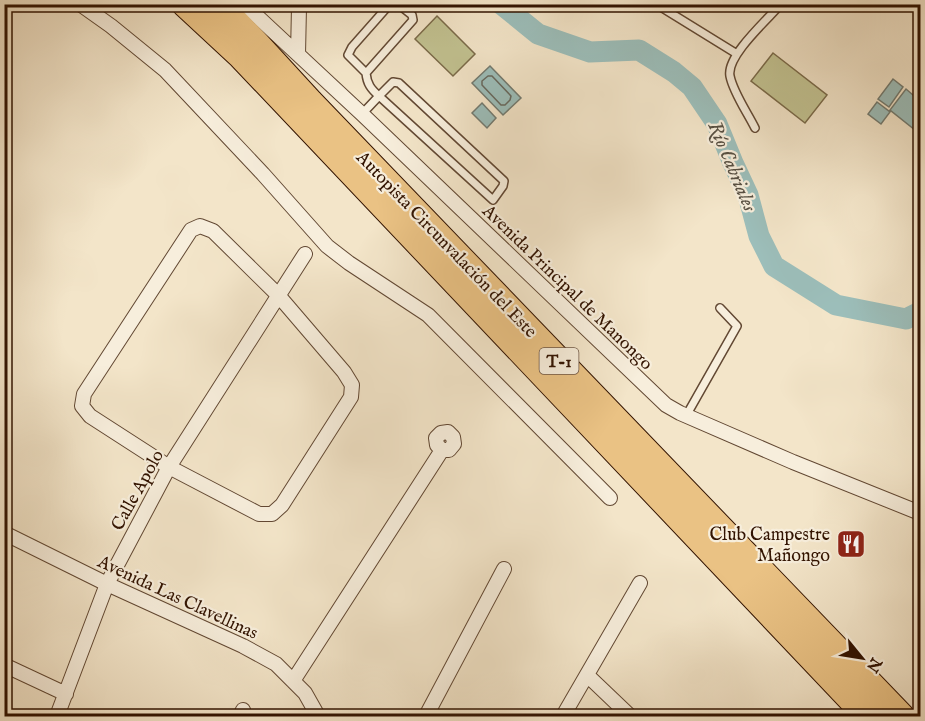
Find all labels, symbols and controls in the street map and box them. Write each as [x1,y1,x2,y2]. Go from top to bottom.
water label: Río Cabriales [701,118,762,216]
street label: Autopista Circunvalación del Este [350,146,541,343]
street label: Avenida Principal de Manongo [476,200,657,376]
road number: T-1 [540,348,578,374]
street label: Calle Apolo [107,446,170,535]
place label: Club Campestre Mañongo [709,524,830,568]
restaurant icon: Club Campestre Mañongo [835,528,867,560]
street label: Avenida Las Clavellinas [93,551,261,646]
north arrow [832,628,892,688]
text: N [861,653,886,676]

